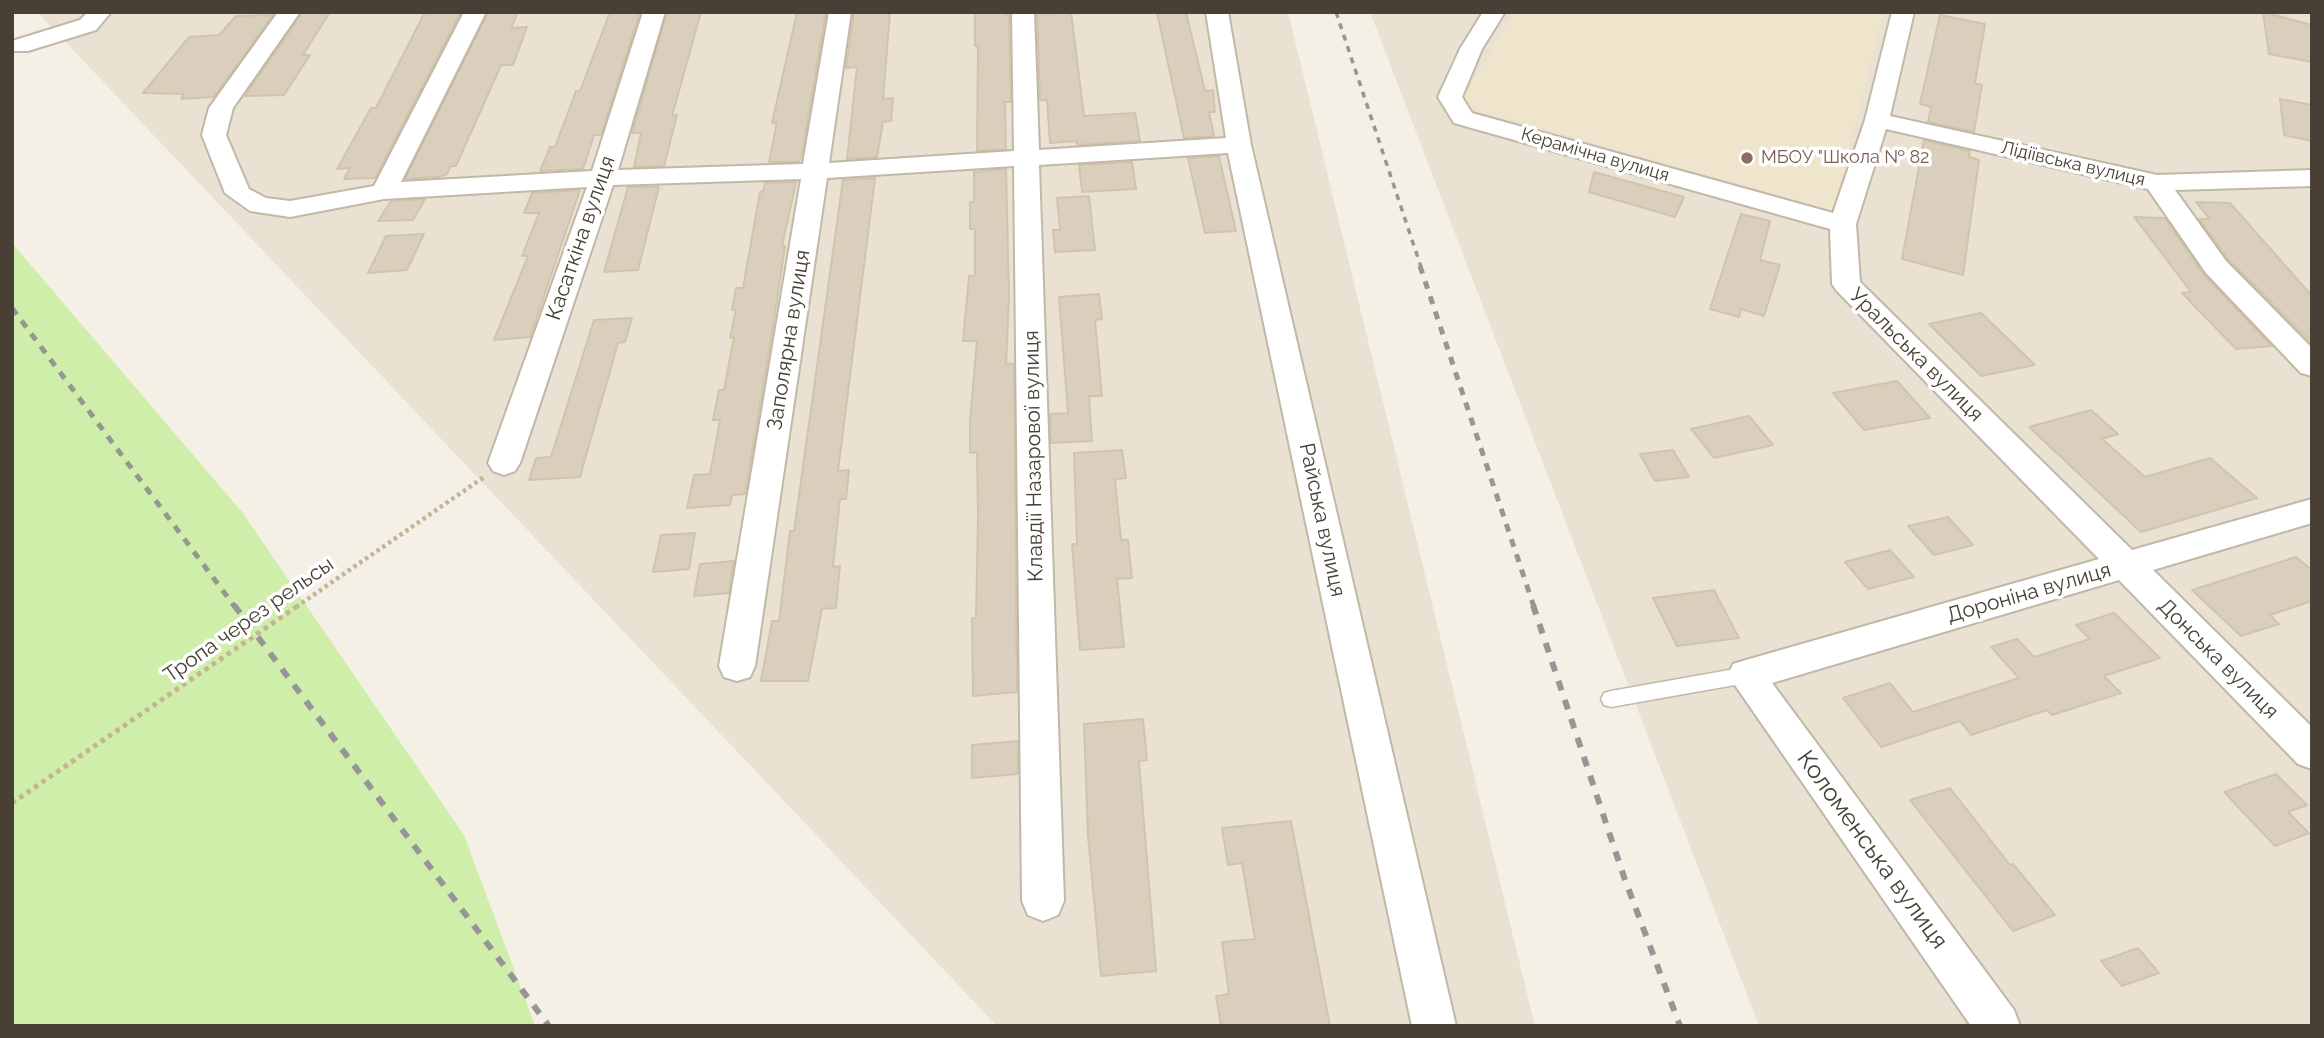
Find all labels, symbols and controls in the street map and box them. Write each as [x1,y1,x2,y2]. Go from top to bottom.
street label: Керамічна вулиця [1518,124,1672,186]
street label: Лідіївська вулиця [1999,137,2147,191]
place label: МБОУ "Школа № 82 [1761,147,1929,169]
marker: МБОУ "Школа № 82 [1739,150,1755,166]
street label: Касаткіна вулиця [541,152,621,324]
street label: Заполярна вулиця [762,248,816,432]
street label: Уральська вулиця [1844,283,1988,427]
street label: Клавдії Назарової вулиця [1019,330,1049,582]
street label: Райська вулиця [1293,441,1351,599]
street label: Тропа через рельсы [159,552,339,688]
street label: Дороніна вулиця [1944,558,2114,628]
street label: Донська вулиця [2153,594,2283,724]
street label: Коломенська вулиця [1790,745,1954,955]

